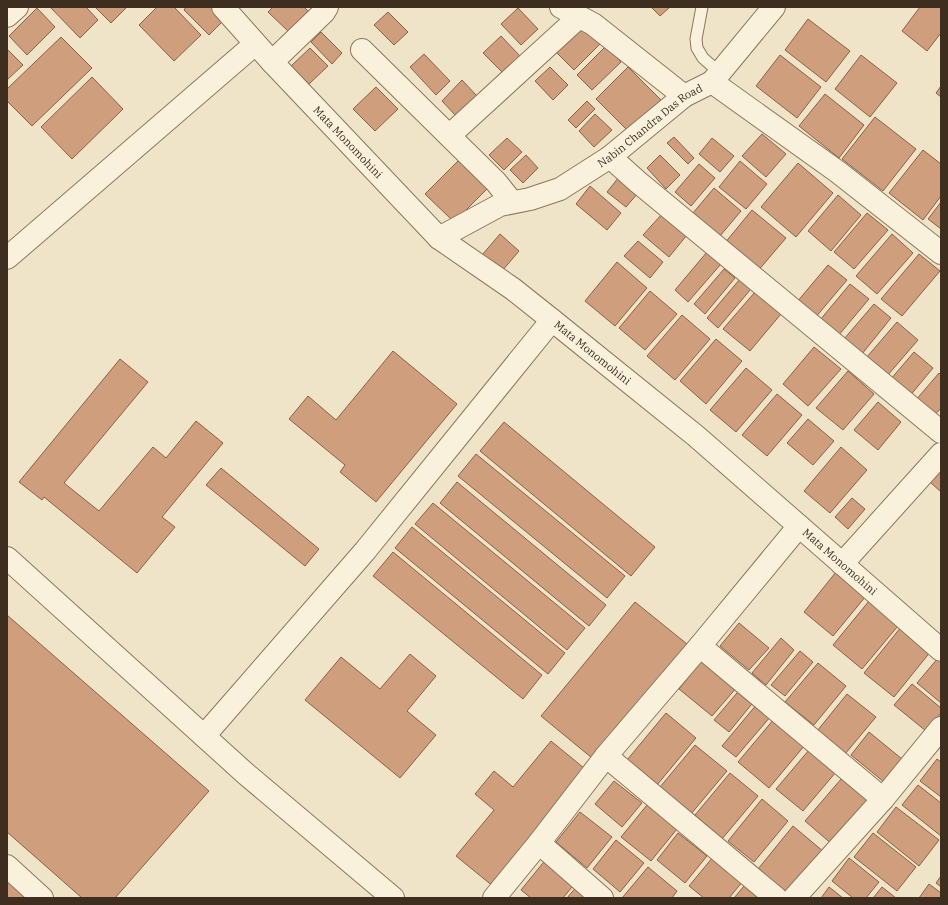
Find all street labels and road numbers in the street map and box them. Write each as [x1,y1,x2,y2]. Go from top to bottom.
street label: Nabin Chandra Das Road [595,81,705,170]
street label: Mata Monomohini [310,103,386,182]
street label: Mata Monomohini [551,318,634,388]
street label: Mata Monomohini [800,525,881,598]

